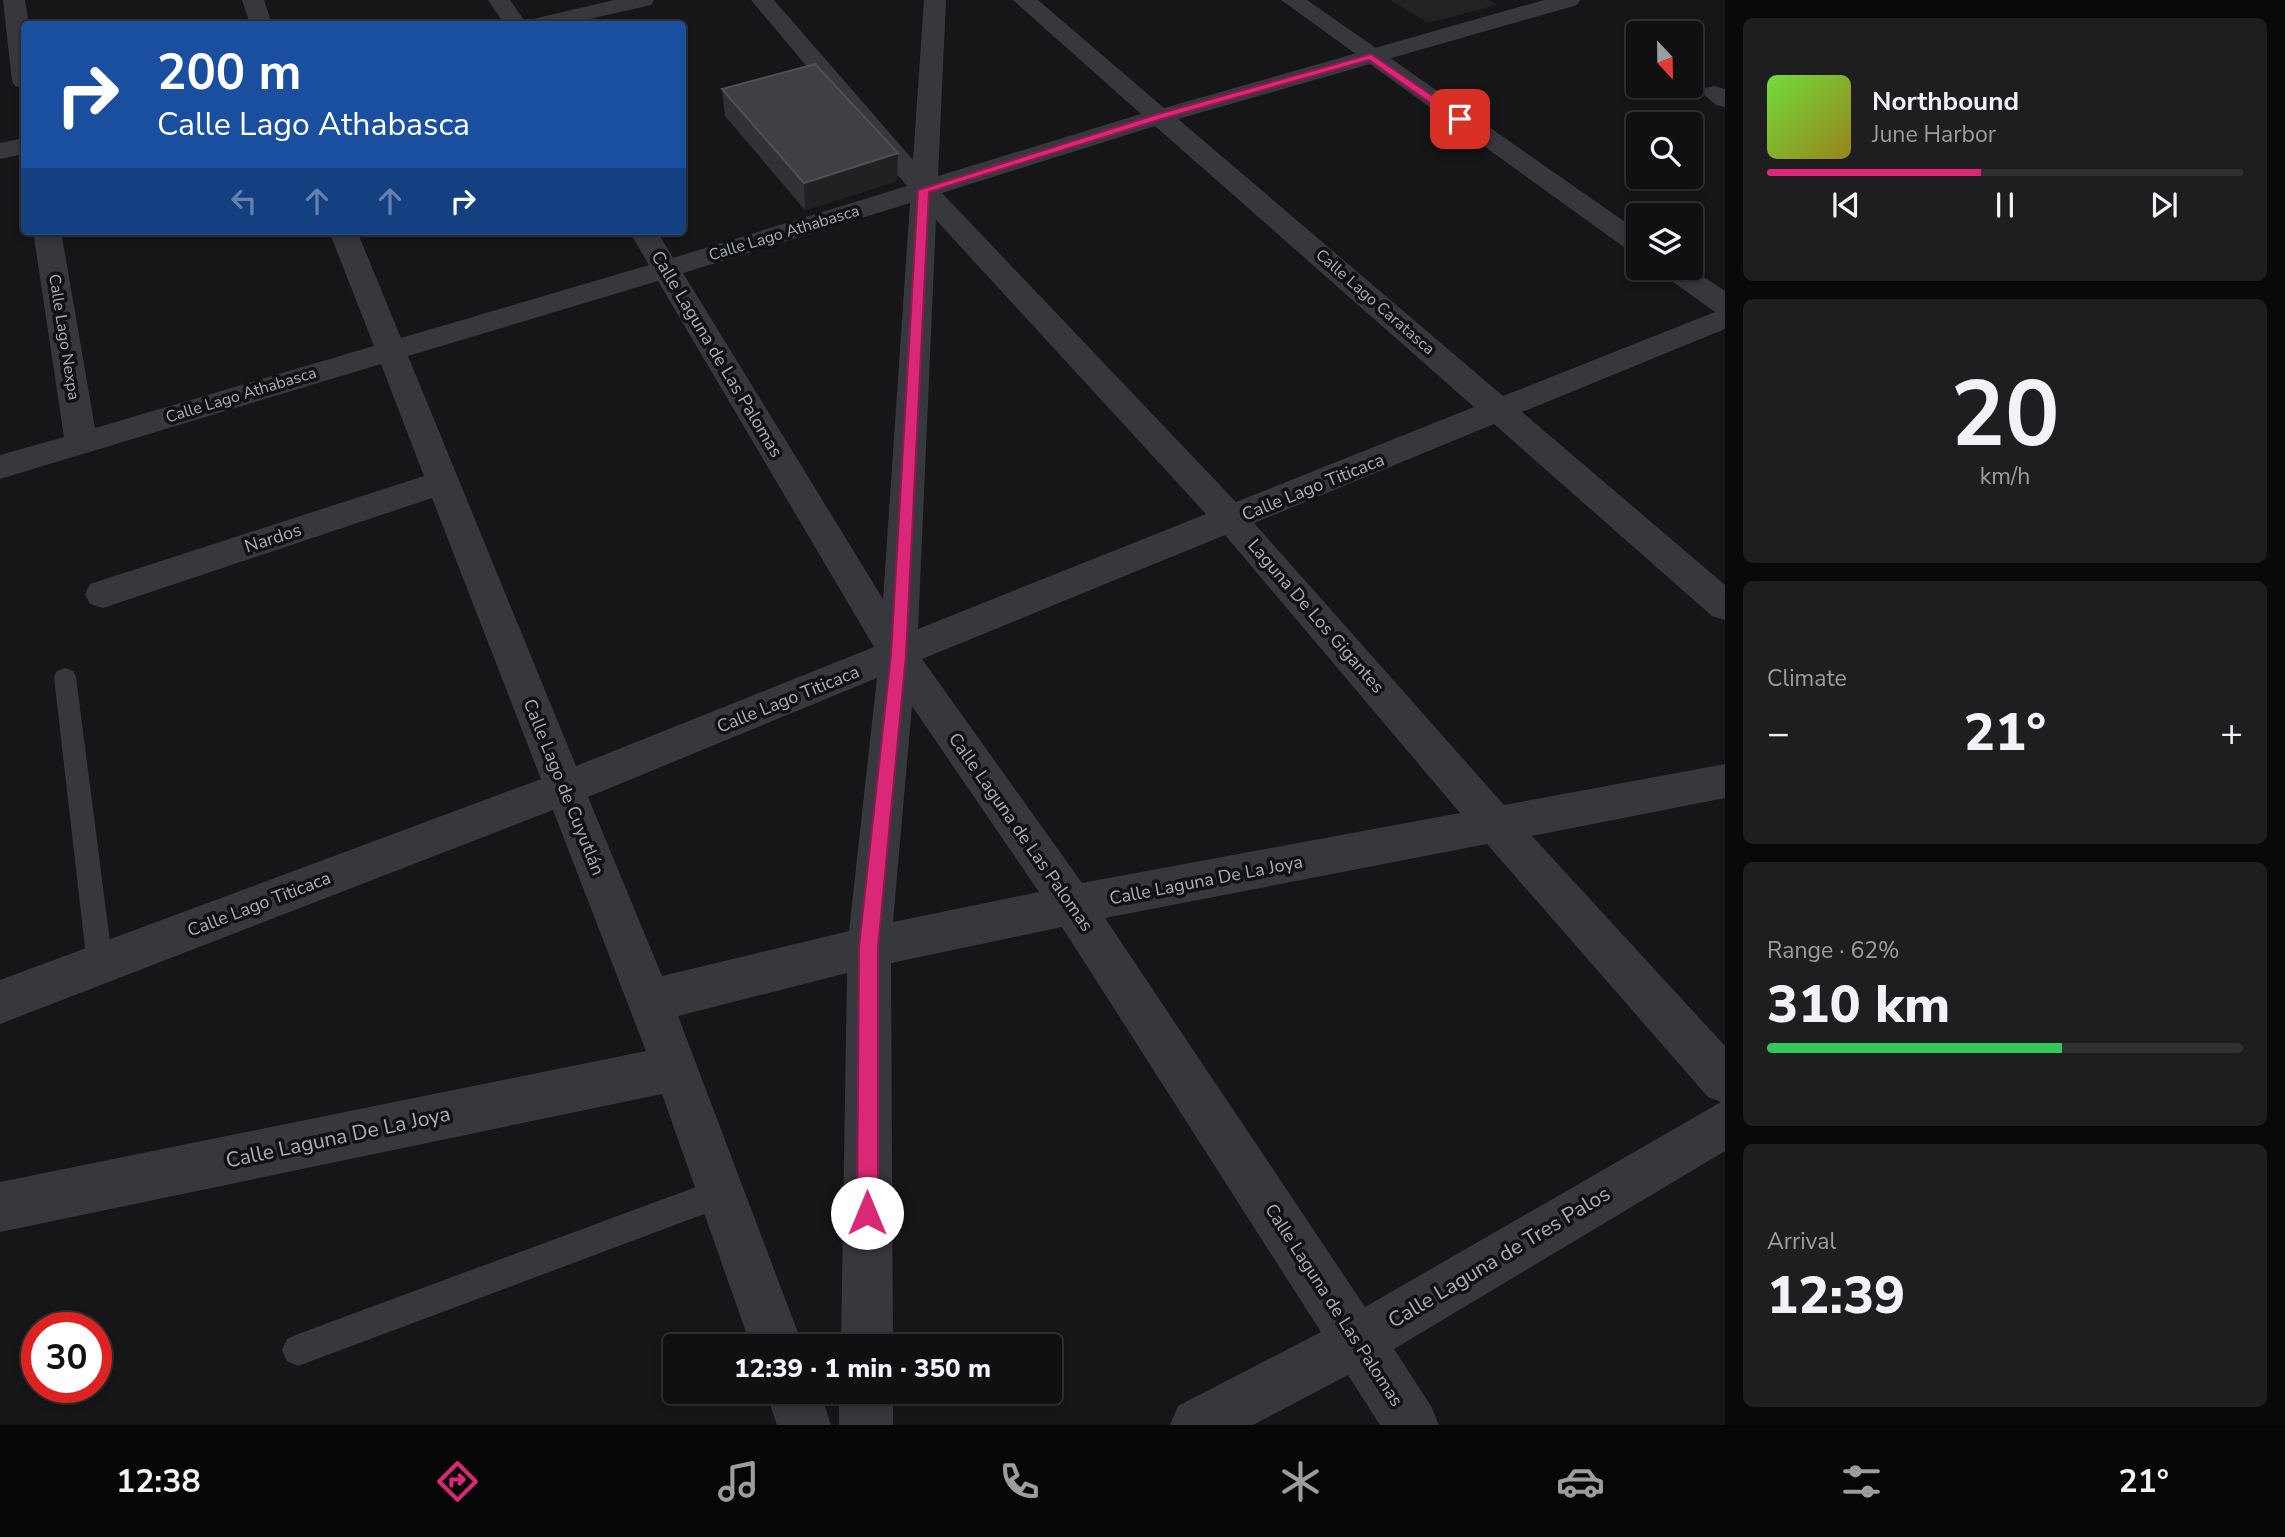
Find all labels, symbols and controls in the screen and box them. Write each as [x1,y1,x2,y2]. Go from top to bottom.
north arrow [1626,21,1703,98]
map controls [1626,21,1703,280]
text: 200 m [157,39,301,106]
icon: right [42,49,133,140]
text: Northbound [1872,84,2019,119]
pin [1430,89,1490,149]
icon: arrive [1441,100,1479,138]
text: Calle Lago Athabasca [157,103,470,146]
button: search [1626,112,1703,189]
text: June Harbor [1872,119,1996,150]
icon: left [225,182,263,220]
icon: ahead [298,182,336,220]
icon: ahead [371,182,409,220]
icon: right [444,182,482,220]
icon: previous [1827,186,1865,224]
icon: pause [1986,186,2024,224]
icon: next [2145,186,2183,224]
street label: Calle Lago Athabasca [706,200,862,266]
button: layers [1626,203,1703,280]
street label: Calle Lago Caratasca [1311,244,1439,360]
street label: Calle Laguna de Las Palomas [646,246,788,462]
street label: Calle Lago Nexpa [43,273,85,401]
text: 20 [1950,353,2060,477]
street label: Calle Lago Athabasca [163,362,319,428]
street label: Calle Lago Titicaca [1238,447,1388,527]
text: km/h [1980,461,2030,492]
street label: Nardos [242,518,304,558]
street label: Laguna De Los Gigantes [1242,534,1390,698]
street label: Calle Lago Titicaca [713,659,863,739]
text: Climate [1767,663,1847,694]
street label: Calle Lago de Cuyutlán [518,695,610,879]
text: 21° [1964,697,2046,768]
text: − [1767,708,1790,759]
text: + [2220,708,2243,759]
street label: Calle Laguna de Las Palomas [943,728,1099,936]
street label: Calle Laguna De La Joya [1107,849,1305,911]
street label: Calle Lago Titicaca [184,866,334,942]
text: Range · 62% [1767,935,1899,966]
text: 310 km [1767,969,1950,1040]
street label: Calle Laguna De La Joya [223,1099,453,1175]
position arrow [830,1176,904,1250]
street label: Calle Laguna de Tres Palos [1383,1179,1615,1335]
street label: Calle Laguna de Las Palomas [1259,1199,1409,1411]
text: Arrival [1767,1226,1836,1257]
text: 12:39 [1767,1260,1905,1331]
speed limit sign: 30 [21,1312,112,1403]
text: 12:39 · 1 min · 350 m [734,1351,991,1386]
icon: directions [433,1457,482,1506]
icon: music [714,1457,763,1506]
icon: phone [995,1457,1044,1506]
icon: climate [1276,1457,1325,1506]
icon: car [1556,1457,1605,1506]
icon: filters [1837,1457,1886,1506]
text: 12:38 [116,1460,201,1503]
text: 21° [2118,1460,2169,1503]

